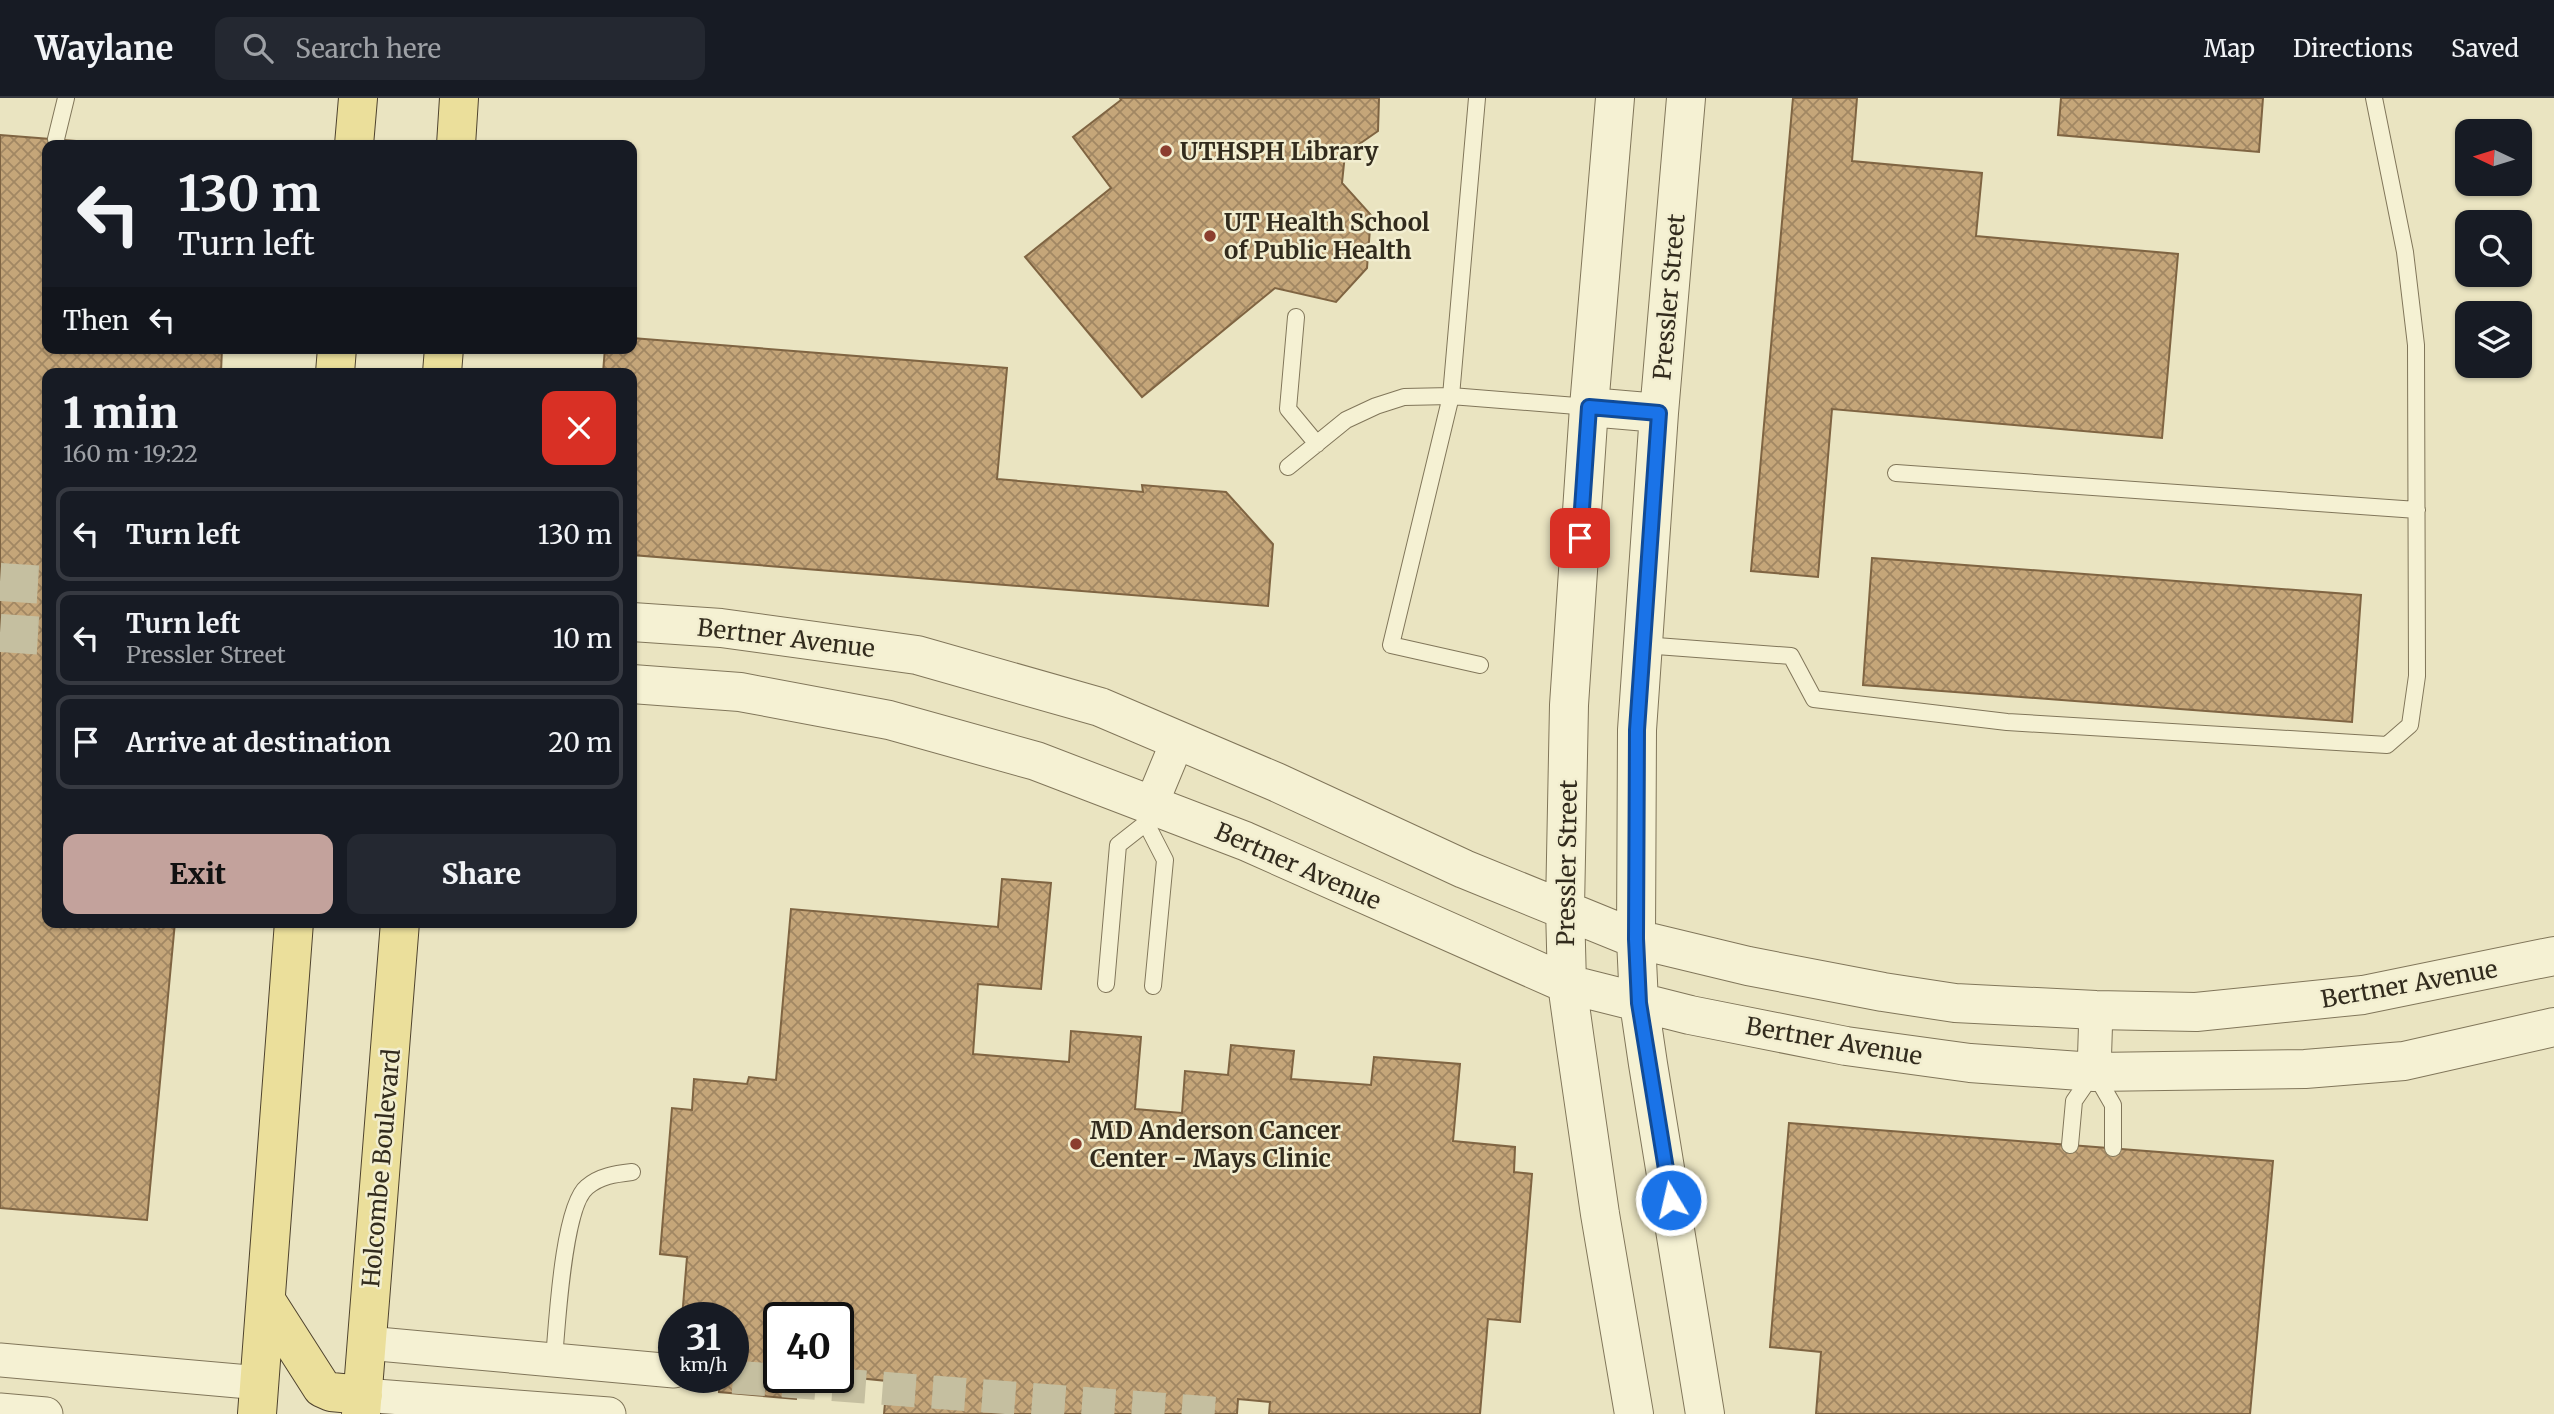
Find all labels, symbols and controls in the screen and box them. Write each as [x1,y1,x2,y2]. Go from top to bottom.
search box [215,17,705,80]
text: Waylane [35,28,173,69]
icon: search [239,29,277,67]
text: Search here [295,32,441,65]
text: Map [2204,33,2255,64]
text: Directions [2293,33,2413,64]
text: Saved [2451,33,2519,64]
north arrow [2455,119,2532,196]
map controls [2455,119,2532,378]
place label: UTHSPH Library [1180,136,1379,167]
marker: UTHSPH Library [1158,143,1174,159]
text: 130 m [178,163,321,224]
icon: left [63,168,154,259]
place label: UT Health School of Public Health [1224,207,1430,266]
button: search [2455,210,2532,287]
street label: Pressler Street [1646,212,1692,381]
text: Turn left [178,224,315,264]
marker: UT Health School of Public Health [1202,228,1218,244]
icon: left [143,301,181,339]
button: layers [2455,301,2532,378]
text: Then [63,304,129,337]
text: 1 min [63,387,178,439]
button: close [542,391,616,465]
text: 160 m · 19:22 [63,439,198,468]
pin [1550,508,1610,568]
icon: left [67,515,105,553]
text: Turn left [126,518,240,551]
text: 130 m [538,518,612,551]
icon: arrive [1561,519,1599,557]
text: Turn left [126,607,240,640]
street label: Bertner Avenue [695,612,877,664]
icon: left [67,619,105,657]
text: 10 m [553,622,612,655]
text: Pressler Street [126,640,286,669]
icon: arrive [67,723,105,761]
text: Arrive at destination [126,726,391,759]
text: 20 m [548,726,612,759]
street label: Pressler Street [1550,779,1584,947]
street label: Bertner Avenue [1210,815,1386,917]
button: Exit [63,834,333,914]
button: Share [347,834,616,914]
street label: Bertner Avenue [2318,953,2500,1015]
street label: Bertner Avenue [1743,1010,1925,1072]
street label: Holcombe Boulevard [355,1047,407,1289]
place label: MD Anderson Cancer Center - Mays Clinic [1090,1115,1341,1174]
marker: MD Anderson Cancer Center - Mays Clinic [1068,1136,1084,1152]
position arrow [1634,1163,1708,1237]
speed limit sign: 40 [763,1302,854,1393]
text: 31 [686,1316,721,1360]
text: km/h [680,1353,727,1376]

